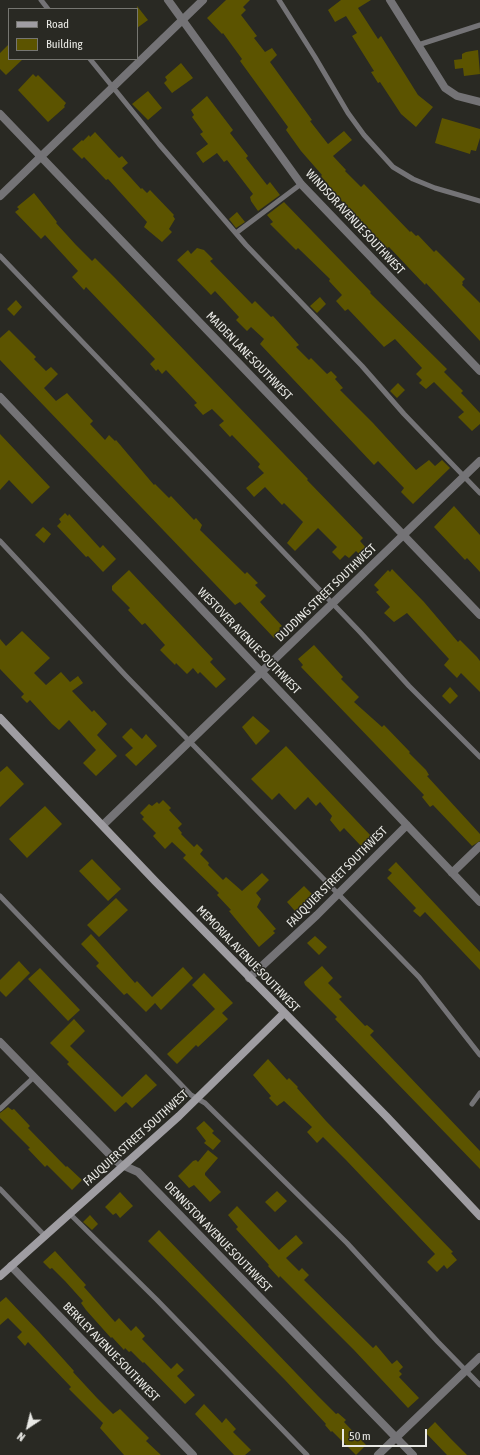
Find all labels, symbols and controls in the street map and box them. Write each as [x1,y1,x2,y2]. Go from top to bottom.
legend [8,8,138,60]
text: Road [46,17,69,31]
text: Building [46,37,83,51]
street label: WINDSOR AVENUE SOUTHWEST [303,167,407,277]
street label: MAIDEN LANE SOUTHWEST [203,309,295,403]
street label: DUDDING STREET SOUTHWEST [273,541,379,645]
street label: WESTOVER AVENUE SOUTHWEST [194,585,304,697]
street label: FAUQUIER STREET SOUTHWEST [284,824,390,930]
street label: MEMORIAL AVENUE SOUTHWEST [193,903,303,1015]
street label: FAUQUIER STREET SOUTHWEST [81,1087,191,1189]
street label: DENNISTON AVENUE SOUTHWEST [161,1179,275,1295]
street label: BERKLEY AVENUE SOUTHWEST [60,1299,162,1405]
north arrow [8,1407,48,1447]
scale bar [344,1421,429,1447]
text: 50 m [349,1429,371,1443]
text: N [15,1430,27,1444]

